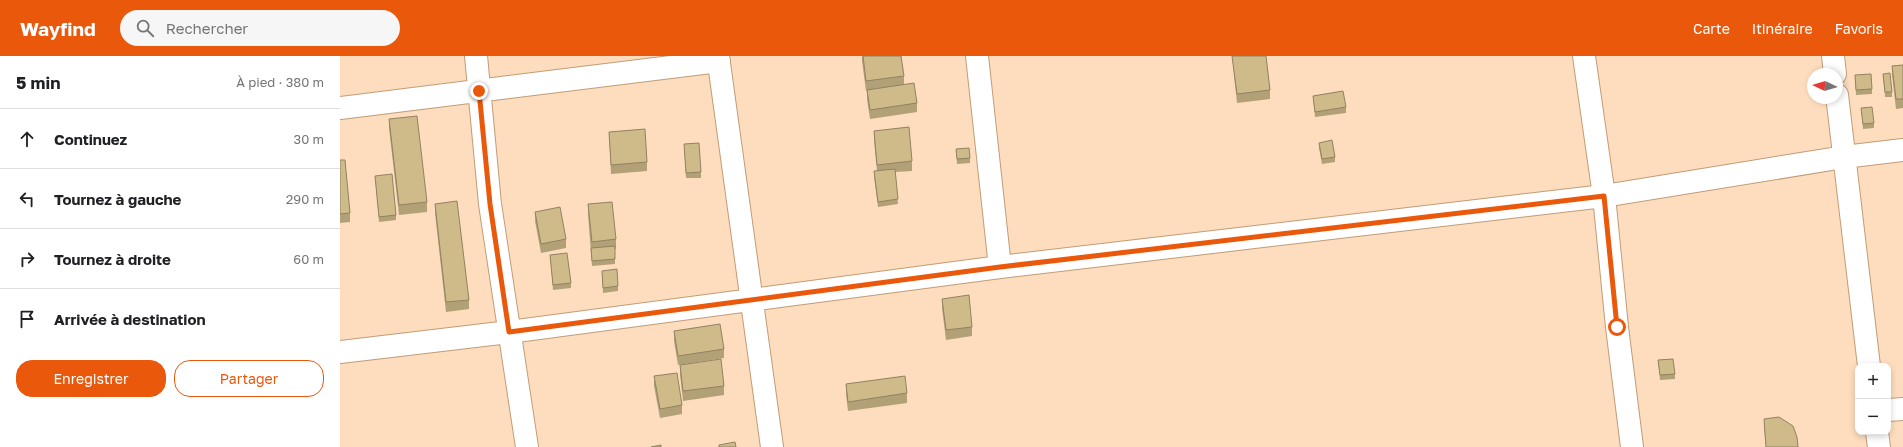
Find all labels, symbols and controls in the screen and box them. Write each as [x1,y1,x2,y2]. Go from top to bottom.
search box [120,10,400,46]
text: Wayfind [20,17,96,40]
icon: search [134,17,156,39]
text: Rechercher [166,19,248,37]
text: Carte [1693,20,1730,37]
text: Itinéraire [1752,20,1813,37]
text: Favoris [1835,20,1883,37]
north arrow [1807,68,1843,104]
text: 5 min [16,72,60,93]
text: À pied · 380 m [236,74,324,90]
route end [470,82,488,100]
icon: ahead [16,128,38,150]
text: Continuez [54,130,127,148]
text: 30 m [294,131,324,147]
icon: left [16,188,38,210]
text: Tournez à gauche [54,190,181,208]
text: 290 m [286,191,324,207]
icon: right [16,248,38,270]
text: Tournez à droite [54,250,171,268]
text: 60 m [293,251,324,267]
icon: arrive [16,308,38,330]
text: Arrivée à destination [54,310,206,328]
route start [1608,318,1626,336]
button: Enregistrer [16,360,166,397]
button: Partager [174,360,324,397]
map controls [1855,363,1891,435]
button: + [1855,363,1891,399]
button: − [1855,399,1891,435]

